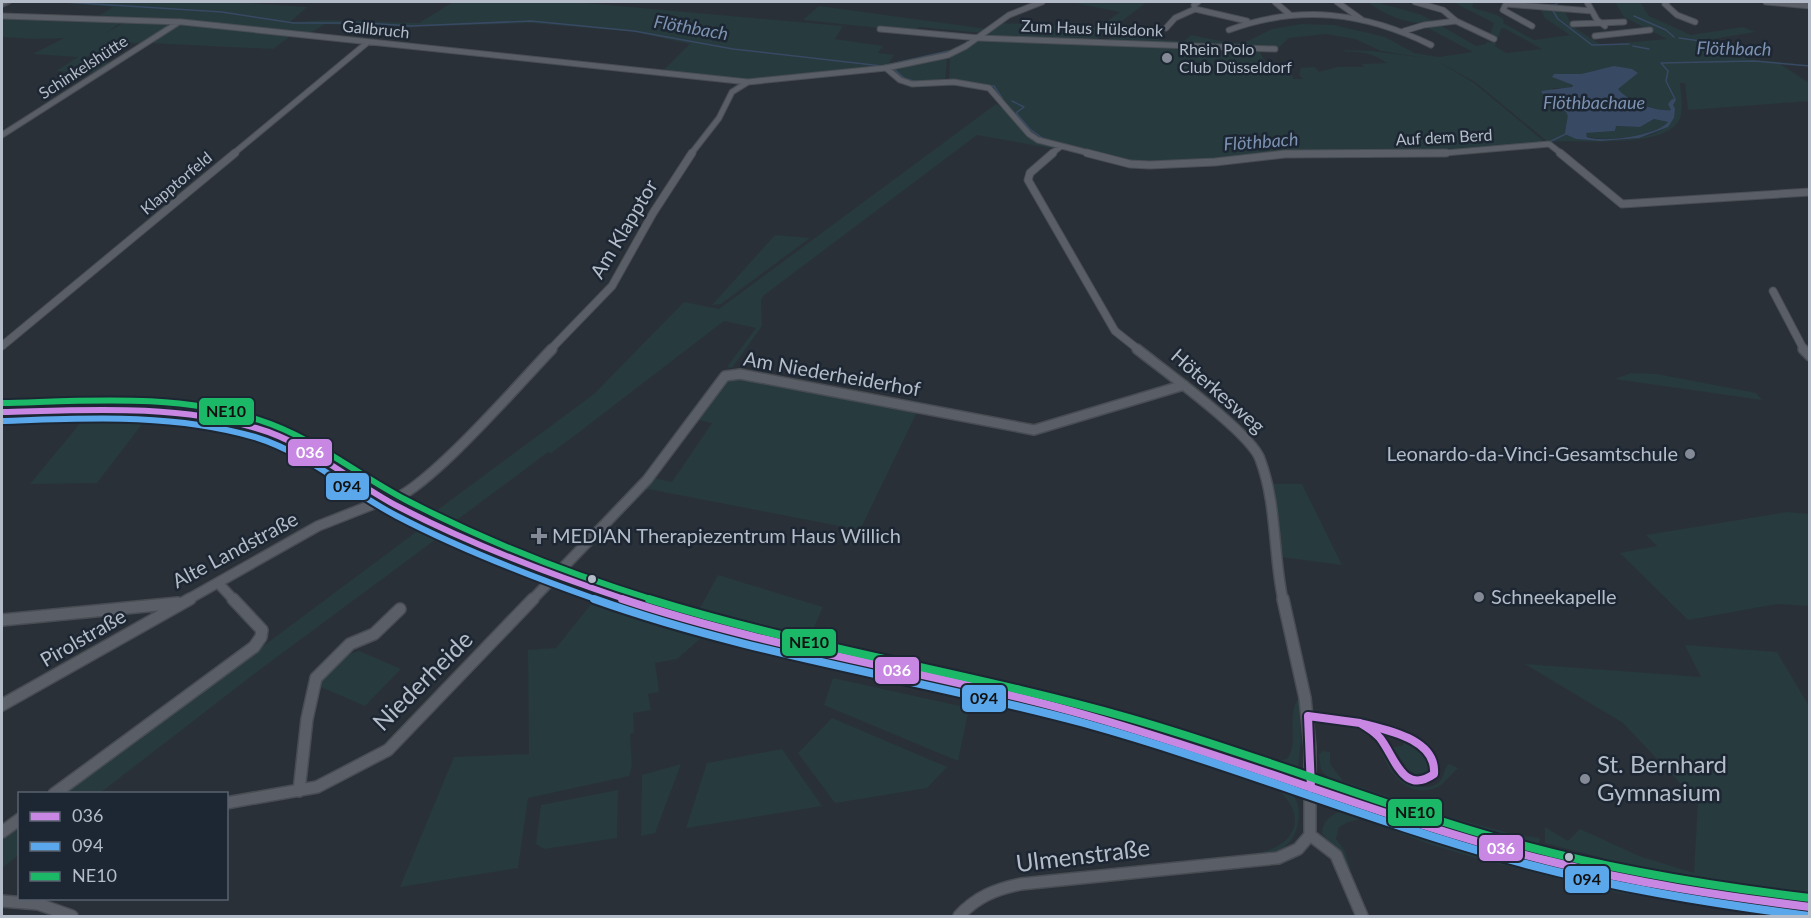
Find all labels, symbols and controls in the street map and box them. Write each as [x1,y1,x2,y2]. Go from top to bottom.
water label: Flöthbach [652,10,730,44]
street label: Gallbruch [342,16,411,41]
street label: Zum Haus Hülsdonk [1021,16,1164,40]
street label: Schinkelshütte [35,31,131,102]
water label: Flöthbach [1696,36,1772,60]
place label: Rhein Polo Club Düsseldorf [1179,39,1292,76]
marker: Rhein Polo Club Düsseldorf [1160,51,1174,65]
water label: Flöthbachaue [1543,91,1645,113]
street label: Auf dem Berd [1395,124,1493,149]
water label: Flöthbach [1223,127,1299,155]
street label: Klapptorfeld [136,147,215,218]
street label: Am Klapptor [584,174,662,282]
street label: Höterkesweg [1167,343,1270,437]
street label: Am Niederheiderhof [742,346,923,400]
line badge: NE10 [198,397,255,426]
text: NE10 [206,401,246,420]
line badge: 036 [287,438,333,467]
place label: Leonardo-da-Vinci-Gesamtschule [1386,441,1678,465]
text: 036 [296,442,324,461]
marker: Leonardo-da-Vinci-Gesamtschule [1683,447,1697,461]
line badge: 094 [325,472,370,501]
text: 094 [333,476,361,495]
street label: Alte Landstraße [168,506,301,592]
place label: MEDIAN Therapiezentrum Haus Willich [552,523,901,547]
marker: MEDIAN Therapiezentrum Haus Willich [530,527,548,545]
unlabelled marker [586,573,598,585]
place label: Schneekapelle [1491,584,1617,608]
marker: Schneekapelle [1472,590,1486,604]
street label: Pirolstraße [35,603,130,671]
street label: Niederheide [366,624,478,736]
line badge: NE10 [781,628,837,657]
text: NE10 [789,632,829,651]
line badge: 036 [874,656,920,685]
text: 036 [883,660,911,679]
line badge: 094 [961,684,1007,713]
text: 094 [970,688,998,707]
place label: St. Bernhard Gymnasium [1597,749,1727,806]
marker: St. Bernhard Gymnasium [1578,772,1592,786]
legend [18,792,228,900]
line badge: NE10 [1387,798,1443,827]
text: NE10 [1395,802,1435,821]
text: 036 [72,804,103,826]
street label: Ulmenstraße [1014,832,1152,877]
text: 094 [72,834,103,856]
line badge: 036 [1478,834,1524,862]
text: 036 [1487,838,1515,857]
unlabelled marker [1563,851,1575,863]
text: NE10 [72,864,117,886]
line badge: 094 [1564,865,1610,894]
text: 094 [1573,869,1601,888]

